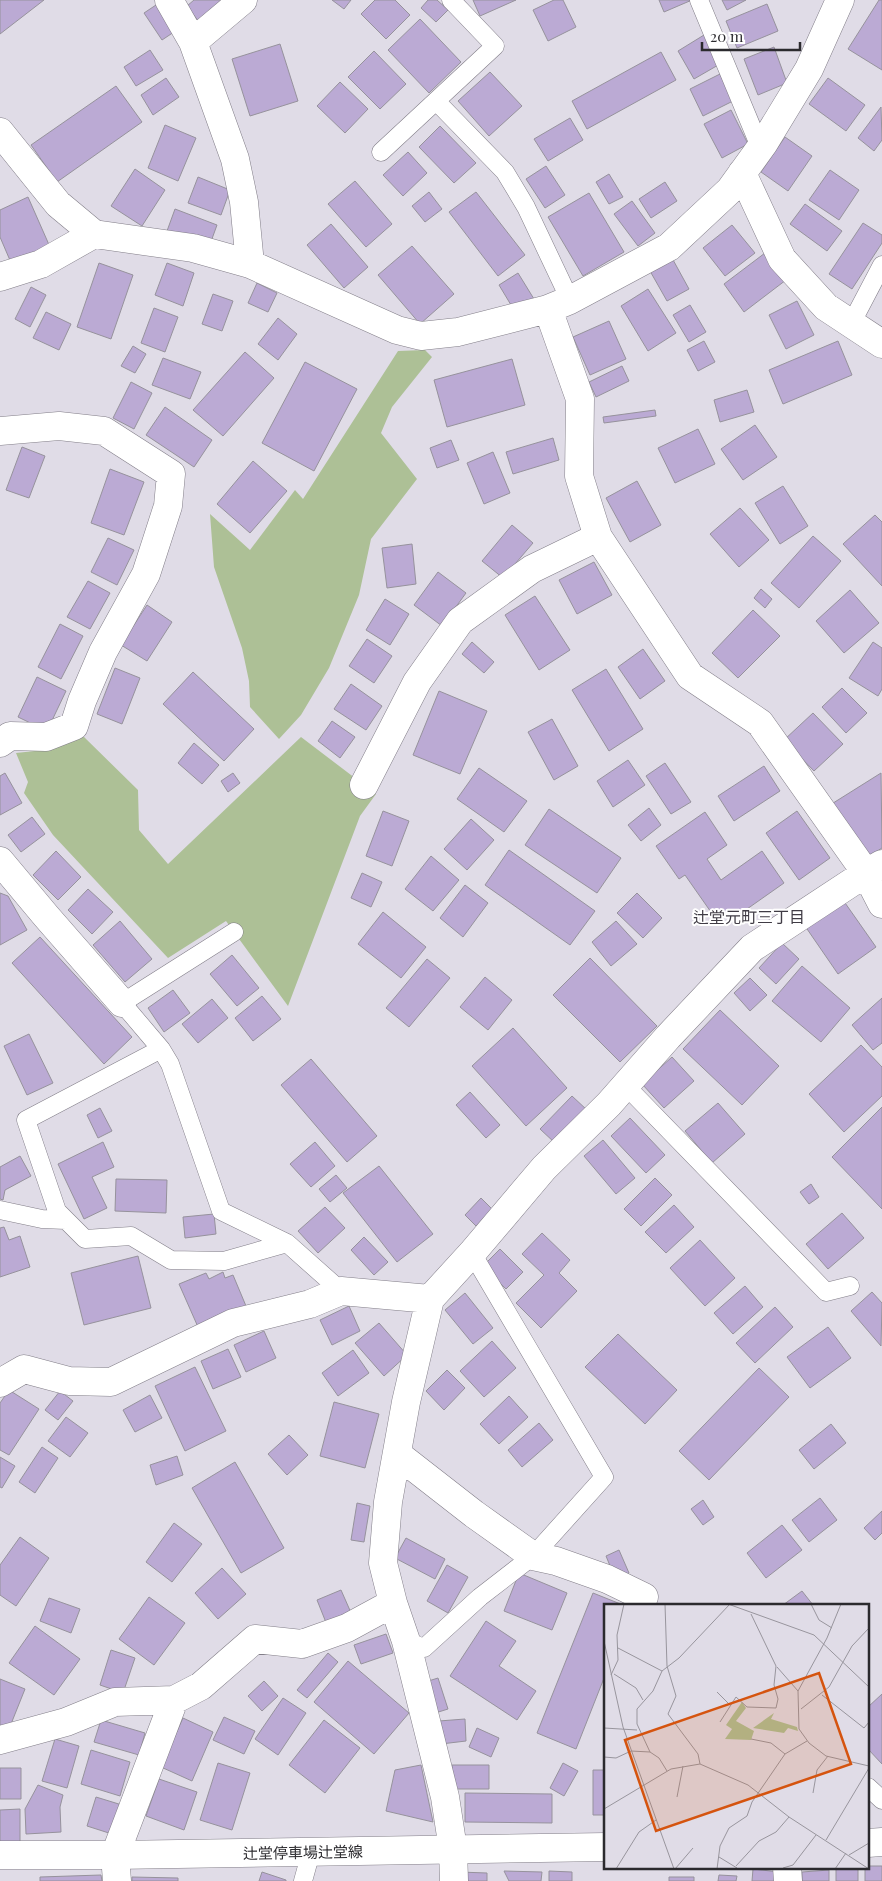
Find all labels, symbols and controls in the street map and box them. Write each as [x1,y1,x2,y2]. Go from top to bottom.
scale bar [702,20,800,52]
text: 20 m [710,26,744,46]
district label: 辻堂元町三丁目 [693,906,805,927]
inset map [604,1604,870,1868]
street label: 辻堂停車場辻堂線 [243,1841,363,1863]

